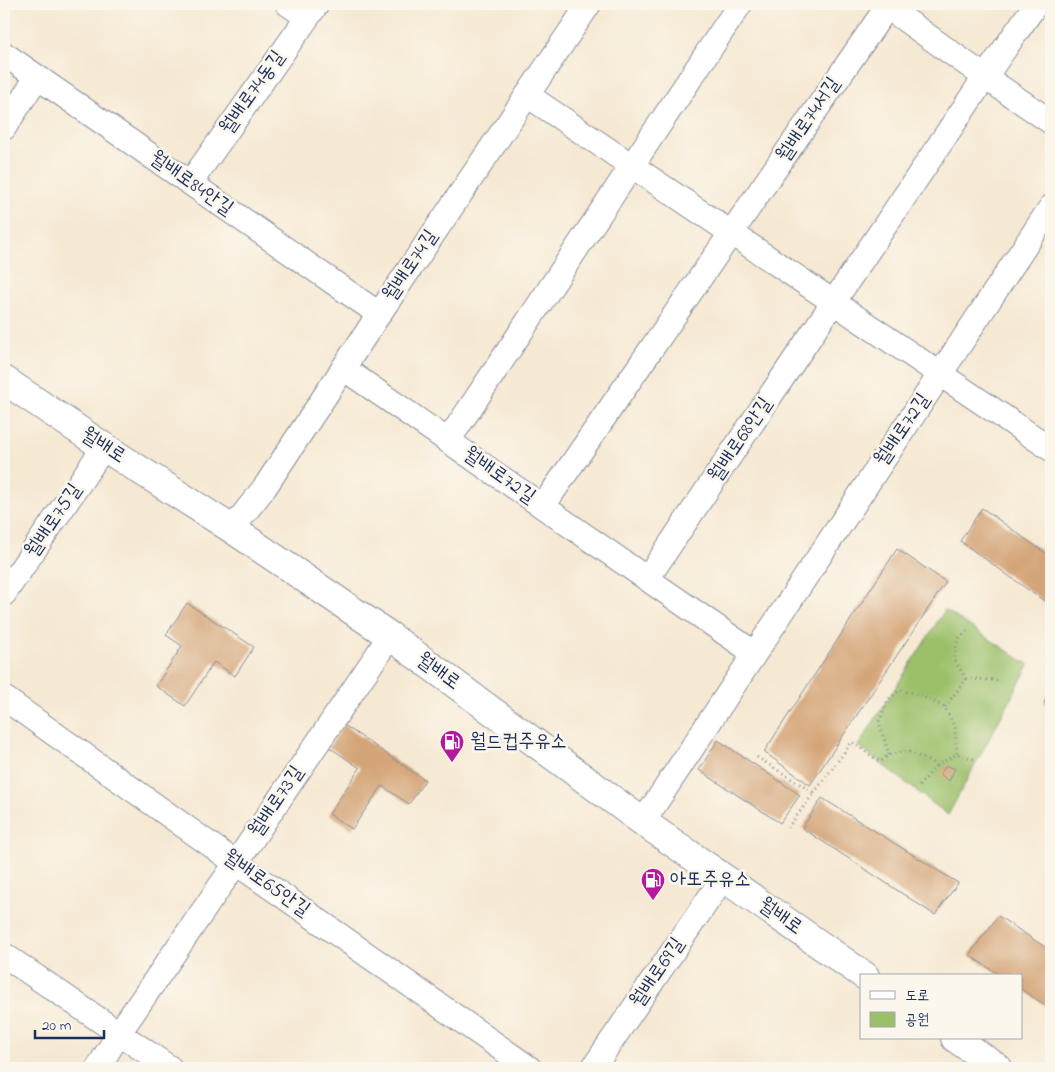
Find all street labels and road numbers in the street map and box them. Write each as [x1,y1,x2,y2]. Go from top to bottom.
street label: 월배로74동길 [213,45,293,141]
street label: 월배로74서길 [770,72,848,168]
street label: 월배로84안길 [143,145,239,223]
street label: 월배로74길 [376,224,446,308]
street label: 월배로72길 [868,388,938,472]
street label: 월배로68안길 [702,392,780,488]
street label: 월배로 [75,421,131,471]
street label: 월배로72길 [457,440,541,512]
street label: 월배로75길 [18,478,90,564]
street label: 월배로 [410,646,466,698]
street label: 월배로73길 [242,760,312,844]
street label: 월배로65안길 [216,843,316,925]
street label: 월배로 [752,891,808,943]
street label: 월배로69길 [624,932,692,1014]

